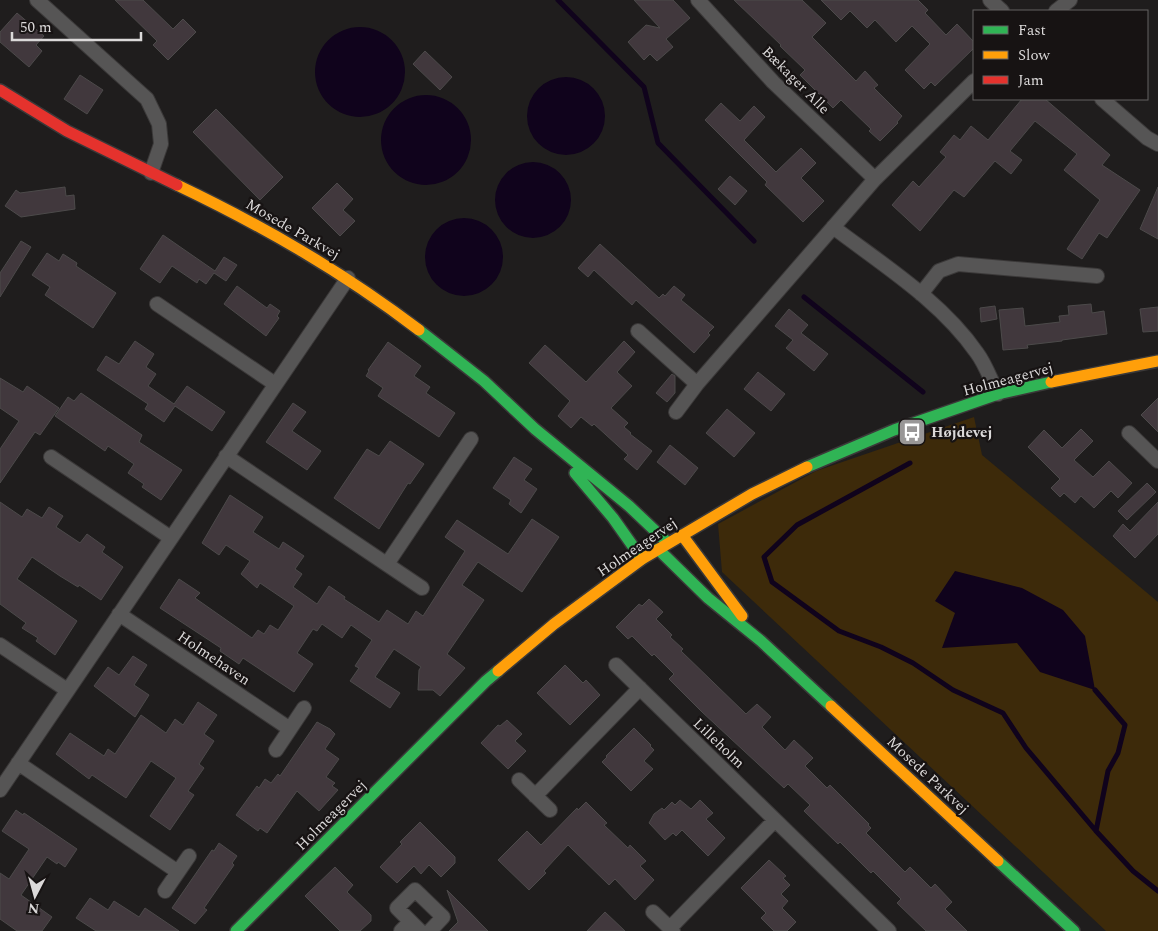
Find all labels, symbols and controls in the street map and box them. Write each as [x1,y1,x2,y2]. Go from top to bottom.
scale bar [12,10,141,42]
legend [973,10,1148,100]
text: 50 m [20,16,52,39]
text: Fast [1018,19,1046,42]
street label: Bækager Alle [756,41,835,120]
text: Slow [1018,44,1050,67]
text: Jam [1018,69,1044,92]
street label: Mosede Parkvej [241,193,344,266]
street label: Holmeagervej [960,356,1056,403]
bus stop icon: Højdevej [897,417,927,447]
place label: Højdevej [931,421,993,444]
street label: Holmeagervej [592,512,682,583]
street label: Holmehaven [172,625,255,692]
street label: Lilleholm [687,713,750,774]
street label: Mosede Parkvej [881,731,974,820]
street label: Holmeagervej [290,774,372,856]
north arrow [10,871,60,921]
text: N [27,897,40,919]

